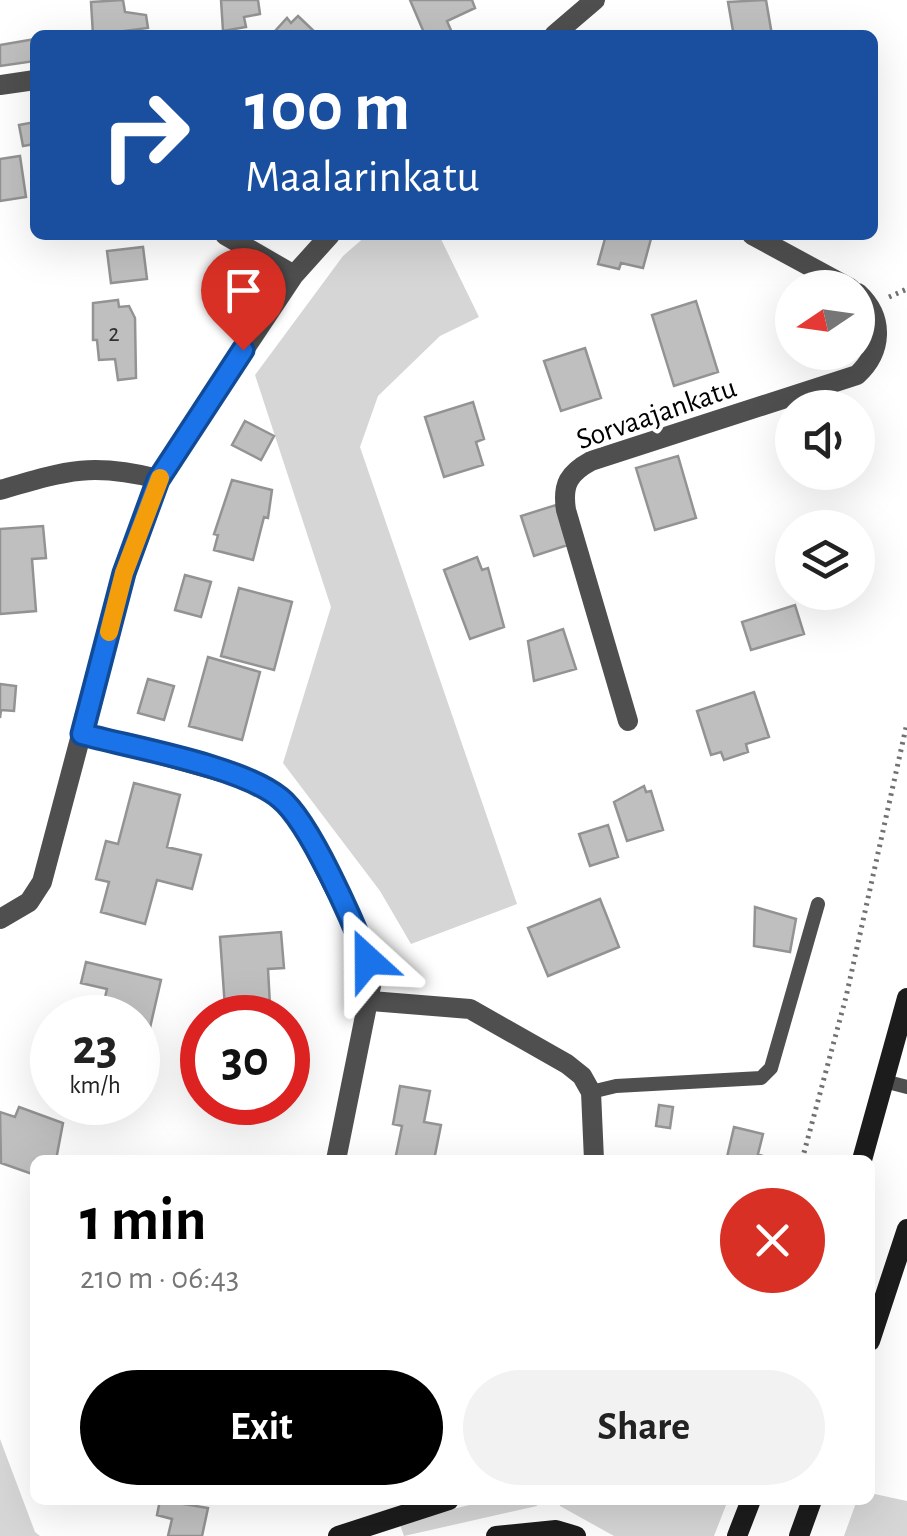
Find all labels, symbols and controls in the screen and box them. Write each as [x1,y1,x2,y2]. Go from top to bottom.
icon: right [80,70,210,200]
text: 100 m [245,73,410,143]
text: Maalarinkatu [245,155,479,200]
pin [201,248,286,351]
icon: arrive [216,263,271,318]
north arrow [775,270,875,370]
map controls [775,270,875,610]
house number: 2 [108,321,120,346]
street label: Sorvaajankatu [573,373,740,455]
button: sound [775,390,875,490]
button: layers [775,510,875,610]
position arrow [316,908,420,1012]
speed limit sign: 30 [180,995,310,1125]
text: 23 [72,1023,118,1073]
text: km/h [69,1073,121,1098]
button: close [720,1188,825,1293]
text: 1 min [80,1191,206,1251]
text: 210 m · 06:43 [80,1262,239,1294]
button: Exit [80,1370,443,1485]
button: Share [463,1370,825,1485]

